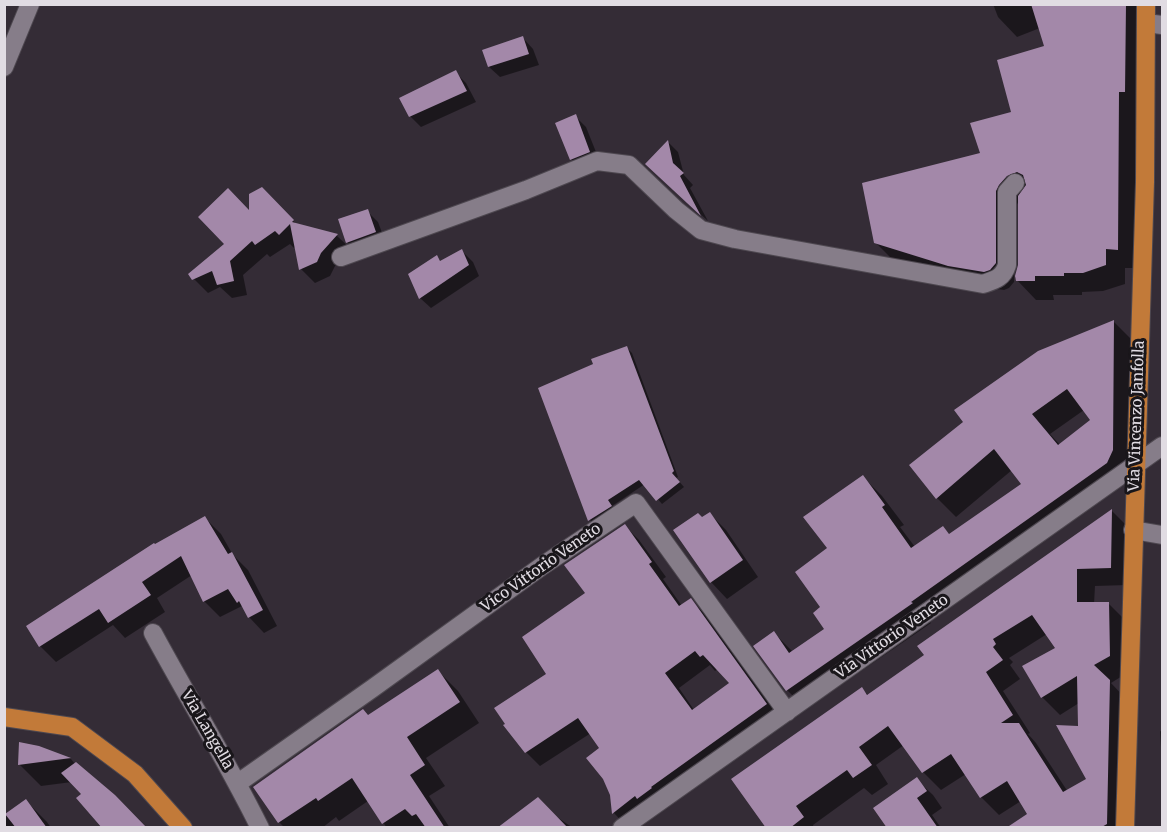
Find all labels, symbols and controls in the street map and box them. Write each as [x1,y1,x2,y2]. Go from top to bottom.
street label: Via Vincenzo Janfolla [1125,340,1149,492]
street label: Vico Vittorio Veneto [478,520,604,616]
street label: Via Vittorio Veneto [832,591,952,683]
street label: Via Langella [177,687,237,773]

